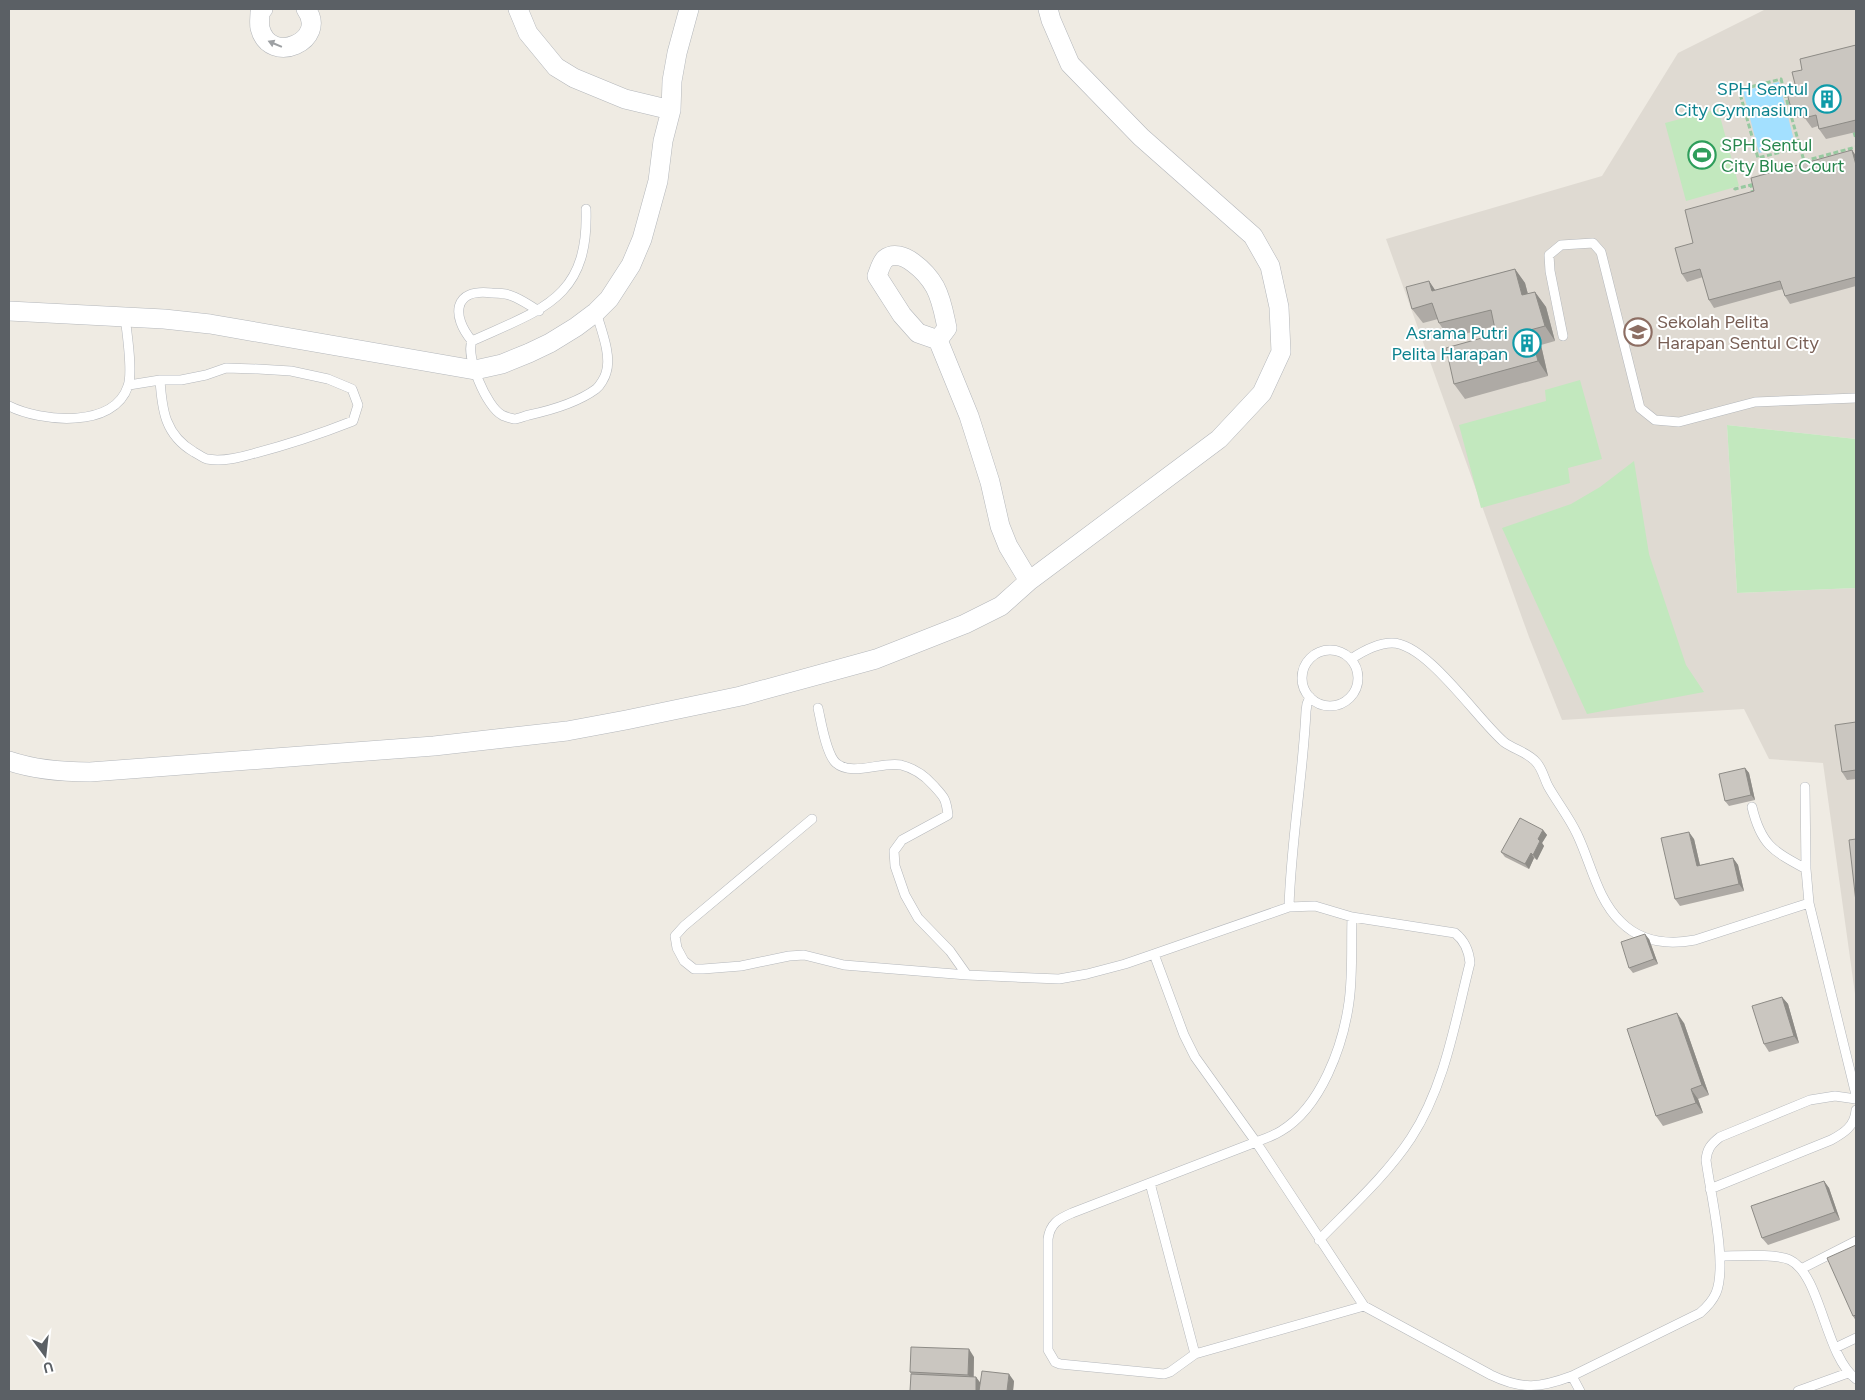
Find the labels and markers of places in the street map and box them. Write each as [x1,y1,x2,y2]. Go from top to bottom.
place label: SPH Sentul City Gymnasium [1675,78,1808,121]
building icon: SPH Sentul City Gymnasium [1812,84,1842,114]
place label: SPH Sentul City Blue Court [1721,134,1845,177]
sports icon: SPH Sentul City Blue Court [1687,140,1717,170]
place label: Sekolah Pelita Harapan Sentul City [1657,311,1819,354]
school or university icon: Sekolah Pelita Harapan Sentul City [1623,317,1653,347]
place label: Asrama Putri Pelita Harapan [1392,322,1508,365]
building icon: Asrama Putri Pelita Harapan [1512,328,1542,358]

